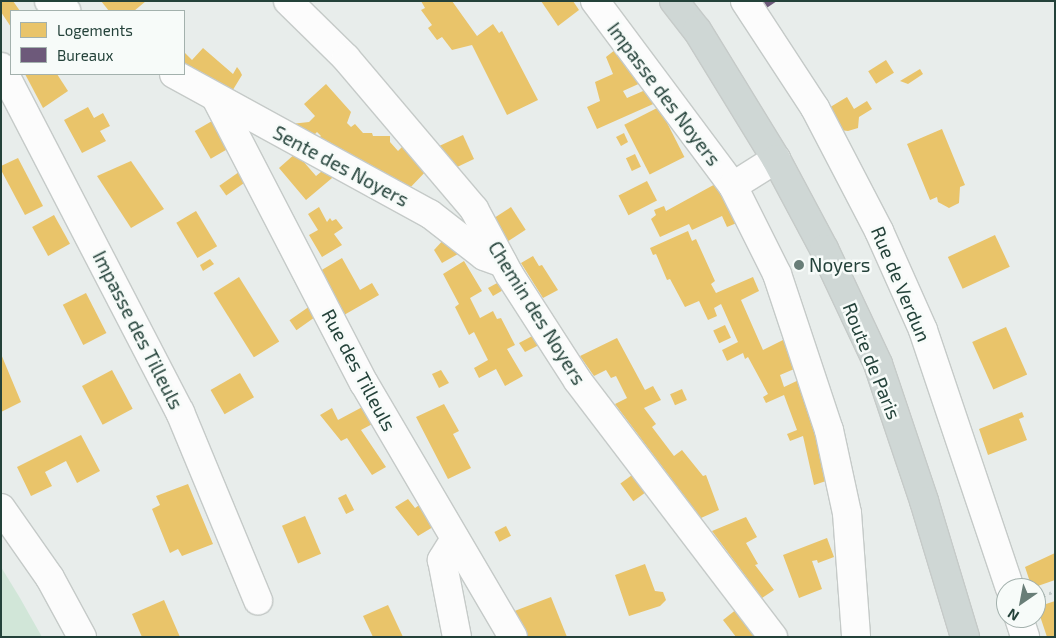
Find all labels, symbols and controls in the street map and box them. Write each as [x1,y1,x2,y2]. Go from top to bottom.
legend [10,10,185,75]
street label: Impasse des Noyers [603,18,725,170]
text: Logements [57,21,133,39]
text: Bureaux [57,46,113,64]
street label: Sente des Noyers [269,121,413,211]
street label: Rue de Verdun [866,223,936,345]
street label: Chemin des Noyers [484,237,590,389]
street label: Impasse des Tilleuls [88,247,188,413]
place label: Noyers [809,254,870,276]
marker: Noyers [793,259,805,271]
street label: Route de Paris [838,299,906,423]
street label: Rue des Tilleuls [317,305,401,435]
north arrow [996,578,1046,628]
text: N [1004,605,1022,625]

